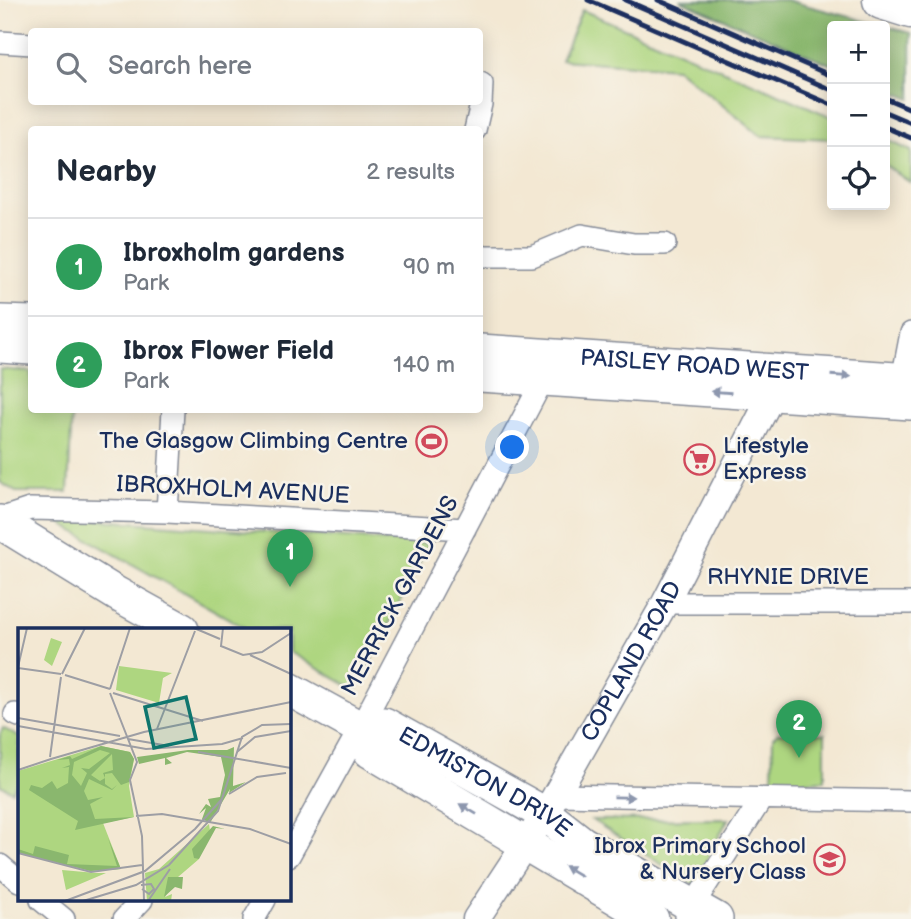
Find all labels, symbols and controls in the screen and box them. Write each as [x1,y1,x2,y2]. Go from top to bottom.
map controls [827,21,890,210]
button: + [827,21,890,84]
search box [28,28,483,105]
icon: search [52,48,90,86]
text: Search here [108,51,252,82]
button: − [827,84,890,147]
button: locate [827,147,890,210]
text: Nearby [56,154,156,190]
text: 2 results [366,158,455,186]
text: Ibroxholm gardens [123,238,345,269]
text: 1 [74,253,84,281]
text: 90 m [403,253,455,281]
text: Park [123,269,169,297]
text: Ibrox Flower Field [123,336,334,367]
street label: PAISLEY ROAD WEST [579,344,810,387]
text: 2 [72,351,86,379]
text: 140 m [393,351,455,379]
text: Park [123,367,169,395]
one-way arrow [830,370,852,381]
one-way arrow [709,386,731,397]
sports icon: The Glasgow Climbing Centre [414,424,448,458]
place label: The Glasgow Climbing Centre [99,427,408,455]
your location [495,430,529,464]
place label: Lifestyle Express [723,432,809,486]
supermarket icon: Lifestyle Express [683,442,717,476]
street label: IBROXHOLM AVENUE [116,470,350,510]
street label: MERRICK GARDENS [335,491,465,701]
pin: 1 [267,529,313,587]
street label: RHYNIE DRIVE [707,563,869,591]
street label: COPLAND ROAD [575,576,688,747]
inset map [18,628,290,902]
pin: 2 [776,700,822,758]
street label: EDMISTON DRIVE [394,721,577,844]
one-way arrow [613,791,635,802]
one-way arrow [458,803,477,815]
place label: Ibrox Primary School & Nursery Class [594,832,806,886]
school or university icon: Ibrox Primary School & Nursery Class [812,842,846,876]
one-way arrow [563,864,583,877]

